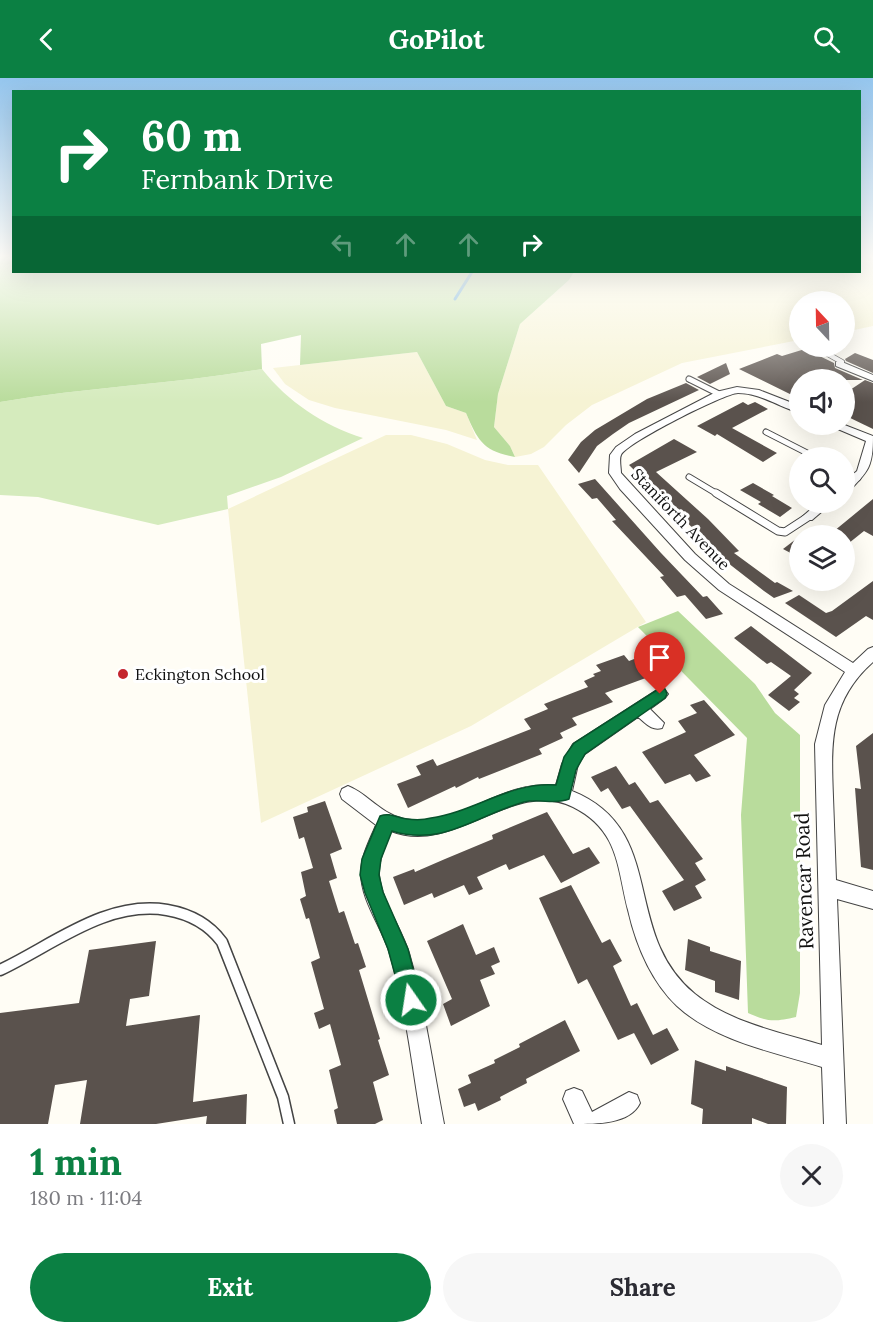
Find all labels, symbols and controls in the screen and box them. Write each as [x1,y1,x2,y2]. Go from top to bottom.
text: GoPilot [389,22,484,56]
icon: back [30,23,63,56]
icon: search [810,23,843,56]
text: 60 m [141,109,242,163]
icon: right [42,114,120,192]
text: Fernbank Drive [141,162,333,196]
icon: left [326,228,359,261]
icon: ahead [389,228,422,261]
icon: ahead [452,228,485,261]
icon: right [515,228,548,261]
north arrow [789,291,855,357]
map controls [789,291,855,591]
button: sound [789,369,855,435]
button: search [789,447,855,513]
street label: Staniforth Avenue [627,464,735,574]
button: layers [789,525,855,591]
pin [634,632,685,694]
icon: arrive [643,641,676,674]
place label: Eckington School [135,664,265,684]
marker: Eckington School [116,667,130,681]
street label: Ravencar Road [789,812,818,950]
position arrow [379,968,443,1032]
text: 1 min [30,1139,122,1185]
button: close [780,1144,843,1207]
text: 180 m · 11:04 [30,1185,142,1210]
button: Exit [30,1253,431,1322]
button: Share [443,1253,843,1322]

